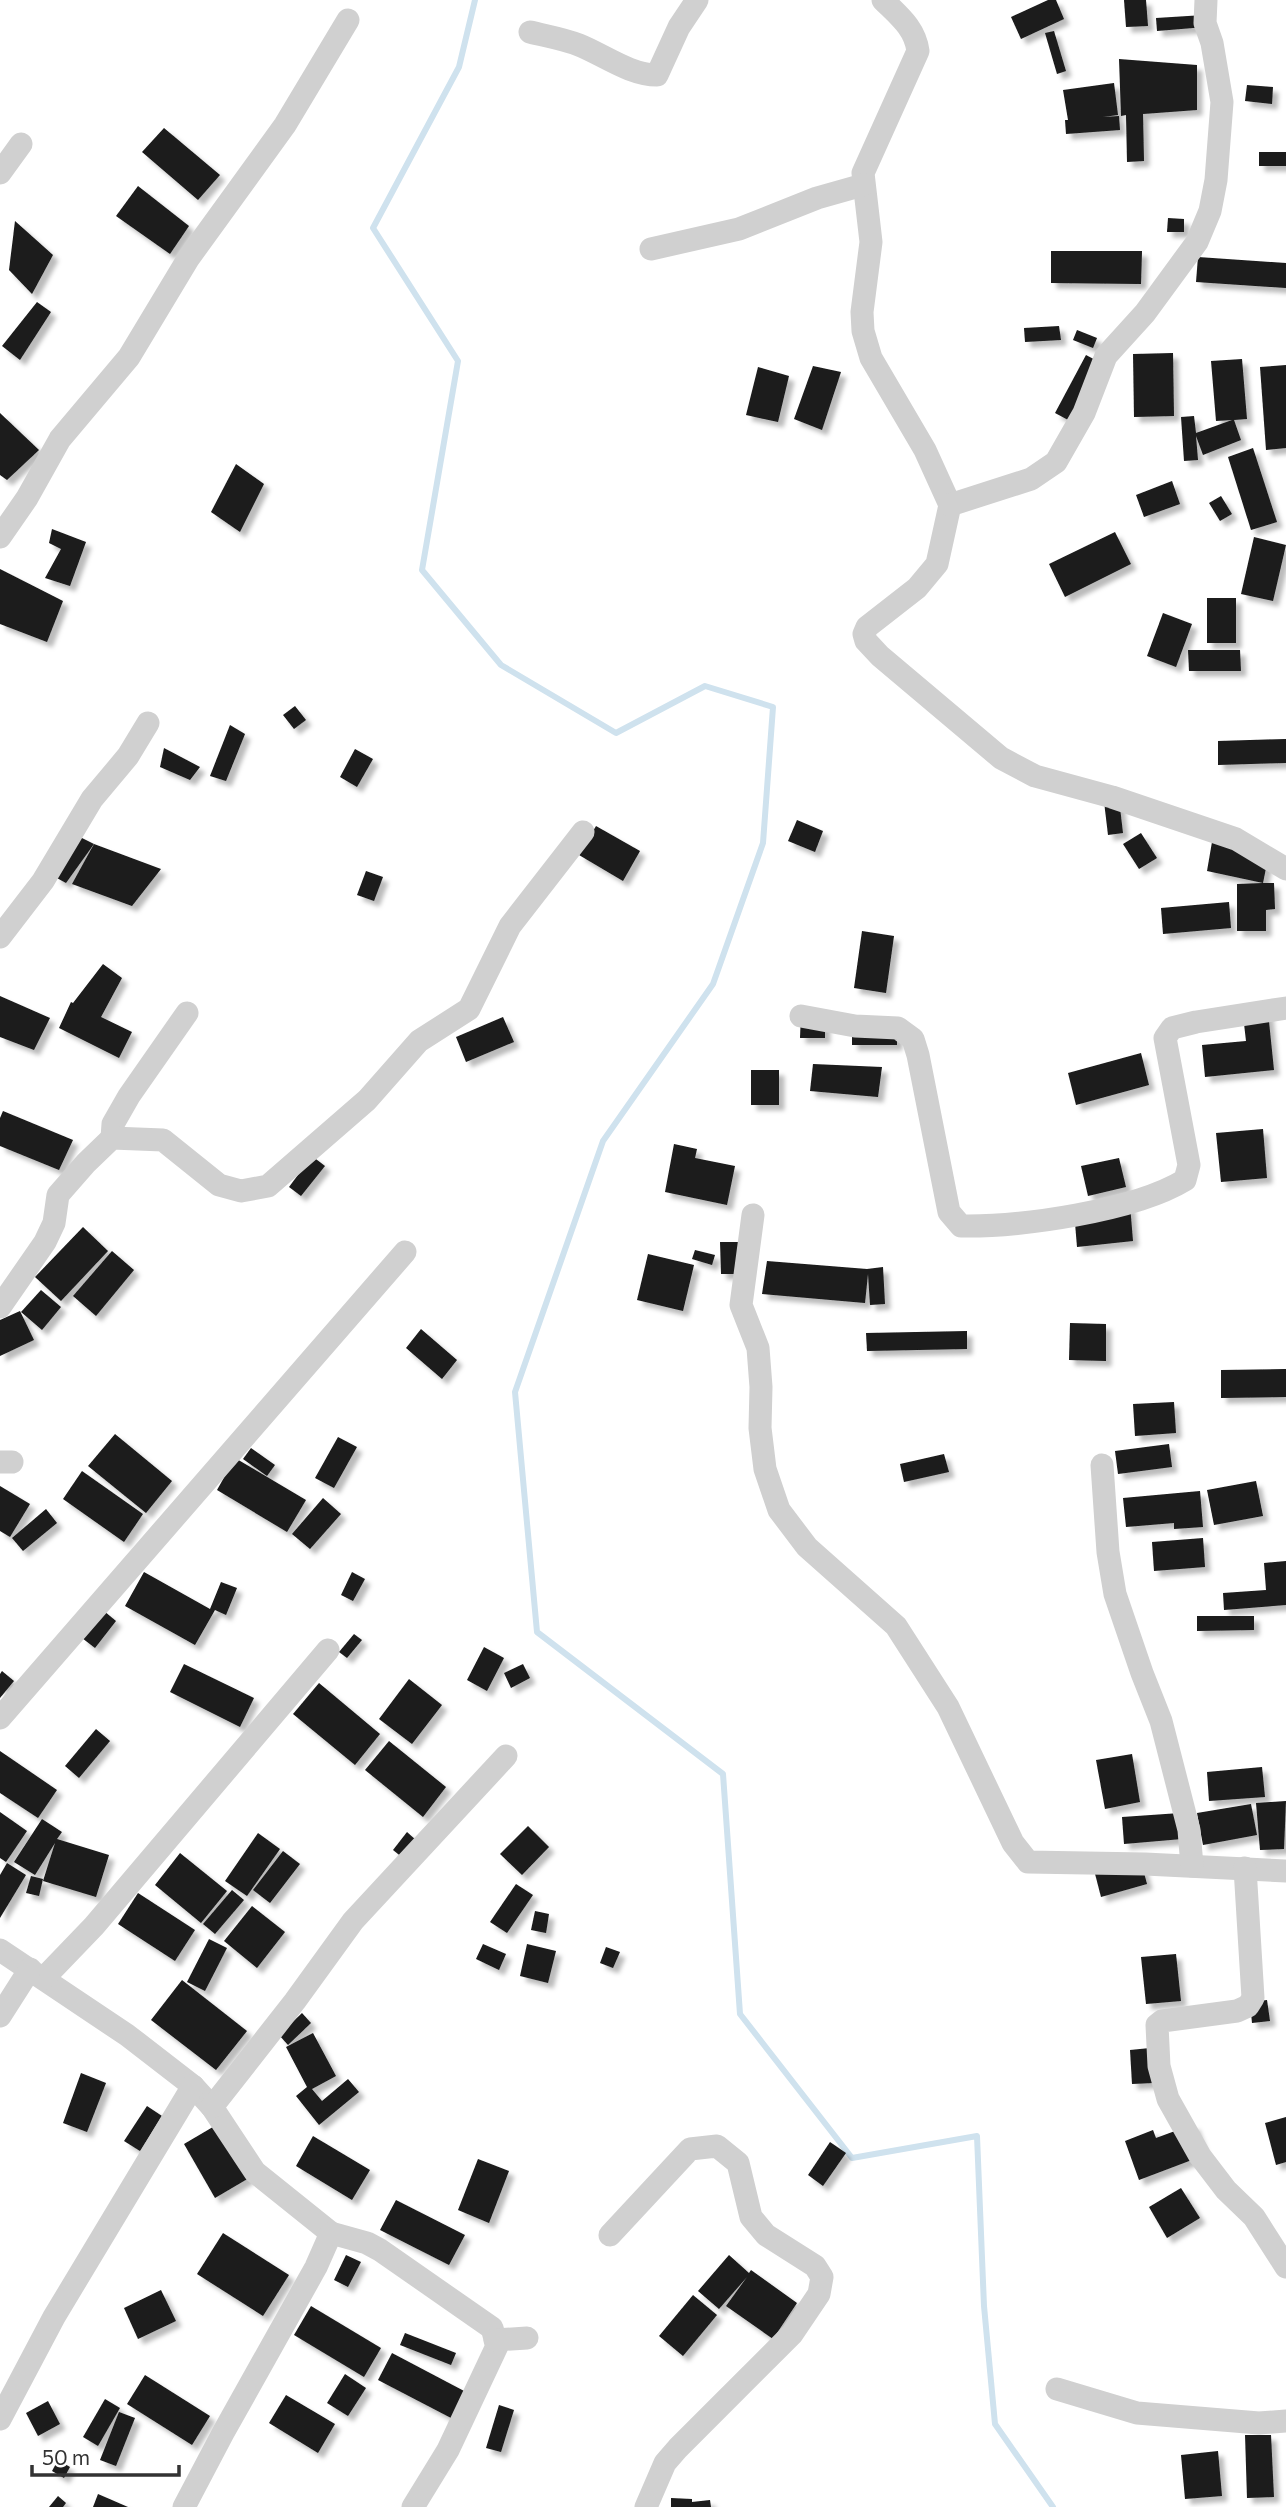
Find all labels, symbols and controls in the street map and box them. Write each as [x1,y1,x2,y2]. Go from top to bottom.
scale bar [32,2434,178,2478]
text: 50 m [42,2444,90,2469]

